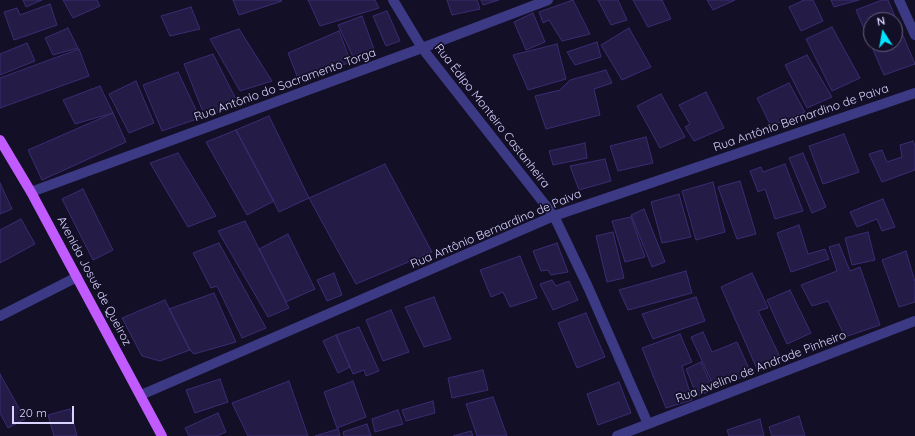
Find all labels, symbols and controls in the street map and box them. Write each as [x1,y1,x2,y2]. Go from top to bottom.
north arrow [863,12,903,52]
text: N [876,14,886,29]
street label: Rua Édipo Monteiro Castanheira [431,41,553,191]
street label: Rua Antônio do Sacramento Torga [192,45,378,125]
street label: Rua Antônio Bernardino de Paiva [712,81,890,155]
street label: Rua Antônio Bernardino de Paiva [408,186,584,272]
street label: Avenida Josué de Queiroz [54,214,134,348]
street label: Rua Avelino de Andrade Pinheiro [674,328,848,406]
scale bar [14,398,76,424]
text: 20 m [19,405,47,420]

